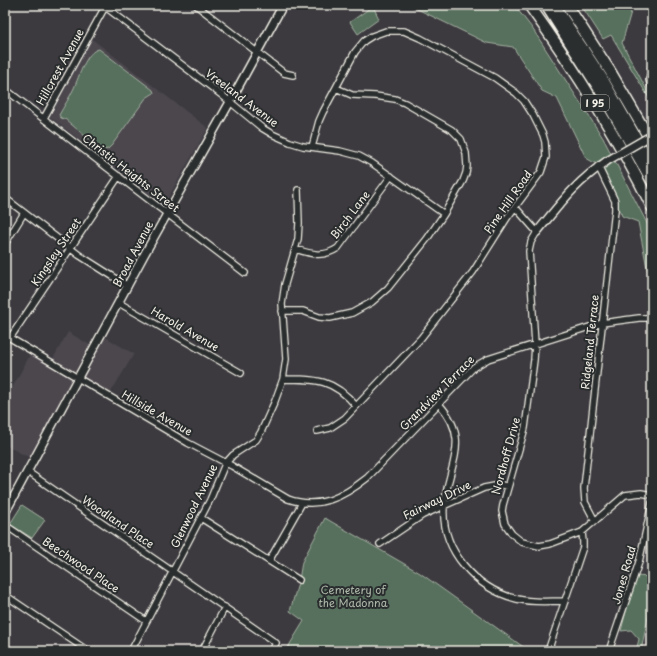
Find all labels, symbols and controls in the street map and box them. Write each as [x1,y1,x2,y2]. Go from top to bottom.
street label: Hillcrest Avenue [31,25,88,108]
street label: Vreeland Avenue [202,64,282,131]
road number: I 95 [581,95,609,111]
street label: Christie Heights Street [79,129,184,216]
street label: Pine Hill Road [479,167,536,237]
street label: Birch Lane [326,187,374,243]
street label: Kingsley Street [26,214,85,289]
street label: Broad Avenue [108,218,157,290]
street label: Ridgeland Terrace [576,294,603,390]
street label: Harold Avenue [148,302,223,355]
street label: Grandview Terrace [395,351,478,434]
street label: Hillside Avenue [119,385,196,440]
street label: Nordhoff Drive [487,415,524,496]
street label: Glenwood Avenue [166,461,221,551]
street label: Fairway Drive [400,476,474,523]
street label: Woodland Place [79,491,158,552]
street label: Beechwood Place [39,532,123,597]
street label: Jones Road [607,544,640,606]
park label: Cemetery of the Madonna [318,581,388,611]

